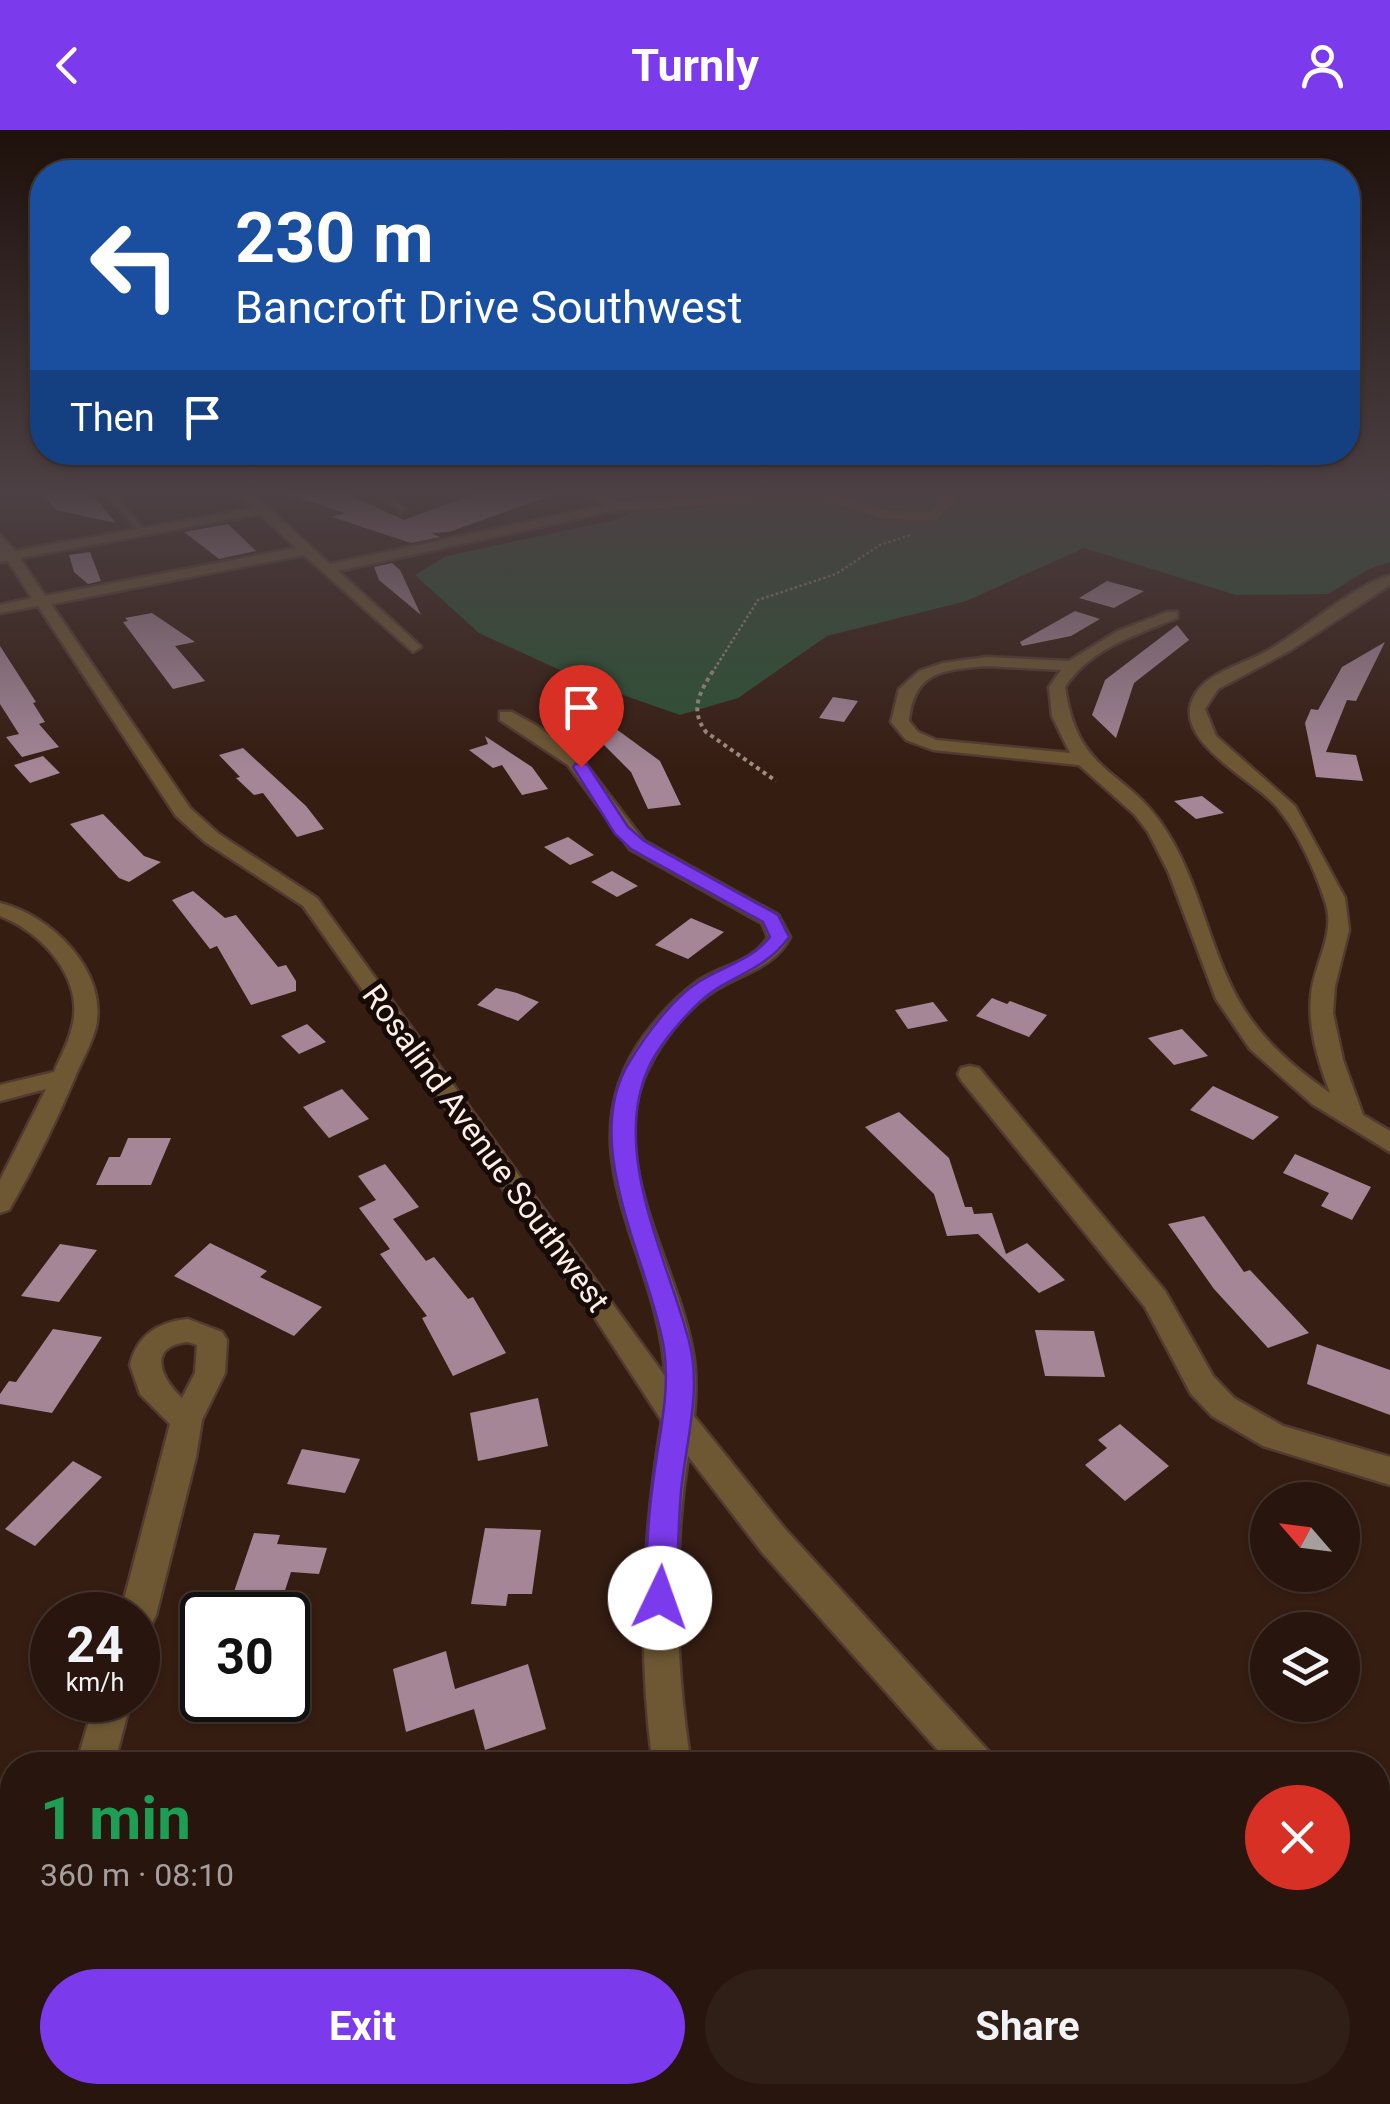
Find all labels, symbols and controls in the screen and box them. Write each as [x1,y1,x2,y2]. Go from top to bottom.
icon: back [40,38,95,93]
icon: person [1295,38,1350,93]
text: Turnly [631,39,759,92]
text: 230 m [235,197,434,279]
icon: left [70,200,200,330]
text: Bancroft Drive Southwest [235,281,743,334]
icon: arrive [175,390,230,445]
text: Then [70,396,155,440]
pin [539,665,624,768]
icon: arrive [554,680,609,735]
street label: Rosalind Avenue Southwest [355,977,617,1319]
north arrow [1250,1482,1360,1592]
map controls [1250,1482,1360,1722]
position arrow [608,1546,712,1650]
speed limit sign: 30 [180,1592,310,1722]
button: layers [1250,1612,1360,1722]
text: 24 [66,1616,124,1674]
text: km/h [66,1668,124,1697]
text: 1 min [40,1783,191,1854]
button: close [1245,1785,1350,1890]
text: 360 m · 08:10 [40,1856,234,1894]
button: Exit [40,1969,685,2084]
button: Share [705,1969,1350,2084]

